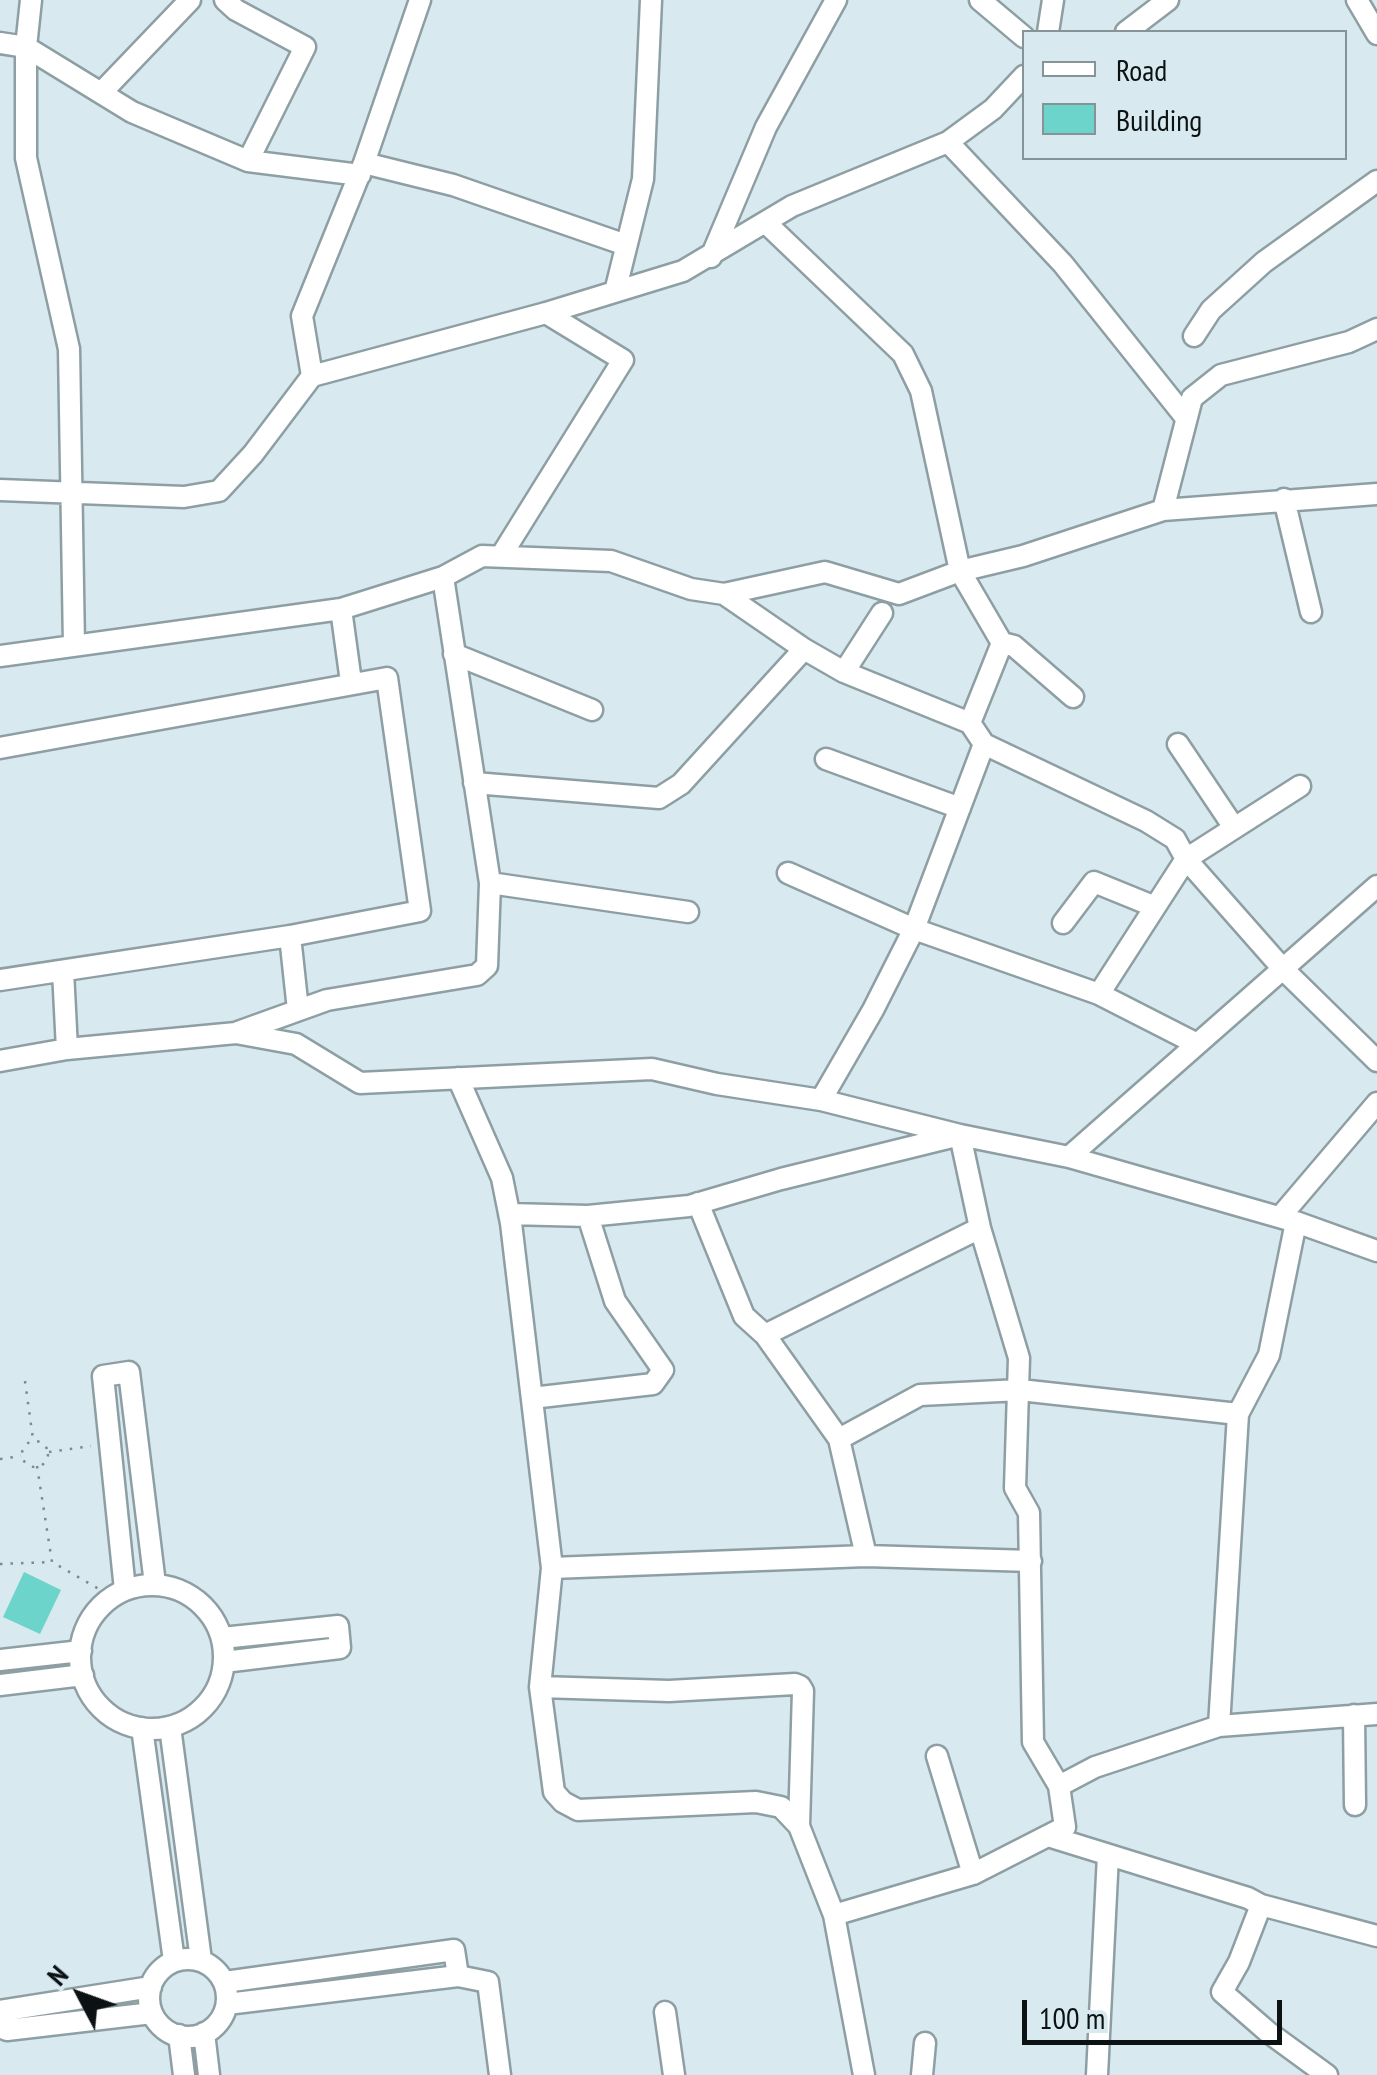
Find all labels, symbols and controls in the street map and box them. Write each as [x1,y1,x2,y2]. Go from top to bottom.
legend [1022,30,1347,160]
text: Road [1116,50,1167,89]
text: Building [1116,100,1202,139]
north arrow [30,1945,130,2045]
text: N [38,1957,76,1993]
scale bar [1027,1980,1287,2042]
text: 100 m [1039,1998,1105,2037]

